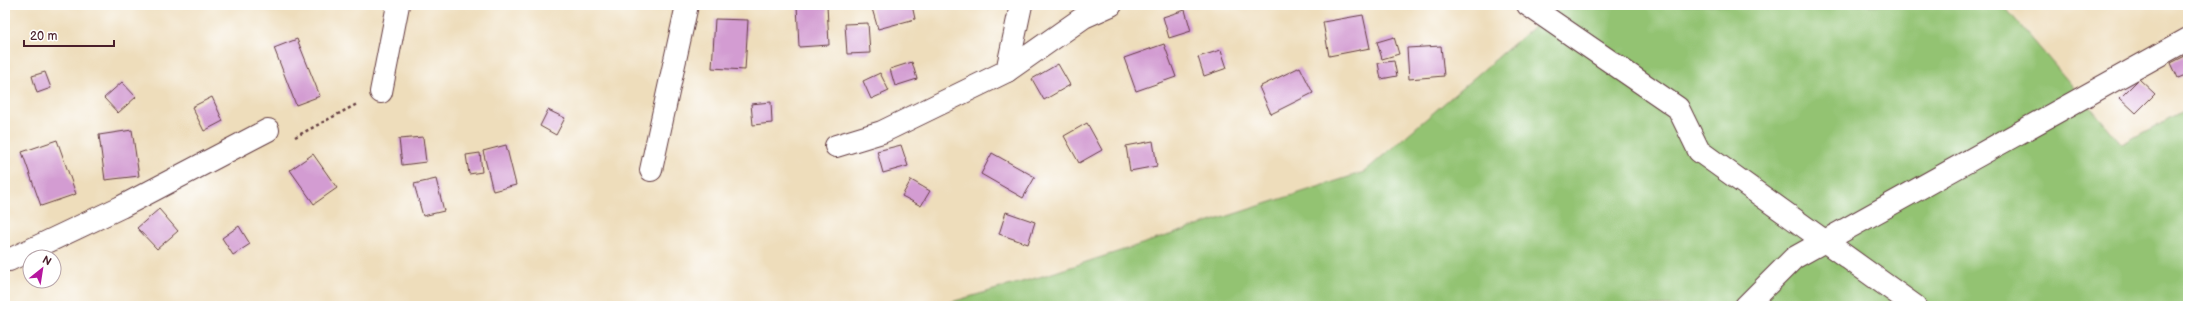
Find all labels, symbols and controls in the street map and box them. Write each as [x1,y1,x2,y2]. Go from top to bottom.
scale bar [24,22,114,48]
text: 20 m [30,29,57,44]
north arrow [22,249,62,289]
text: N [40,253,54,268]

